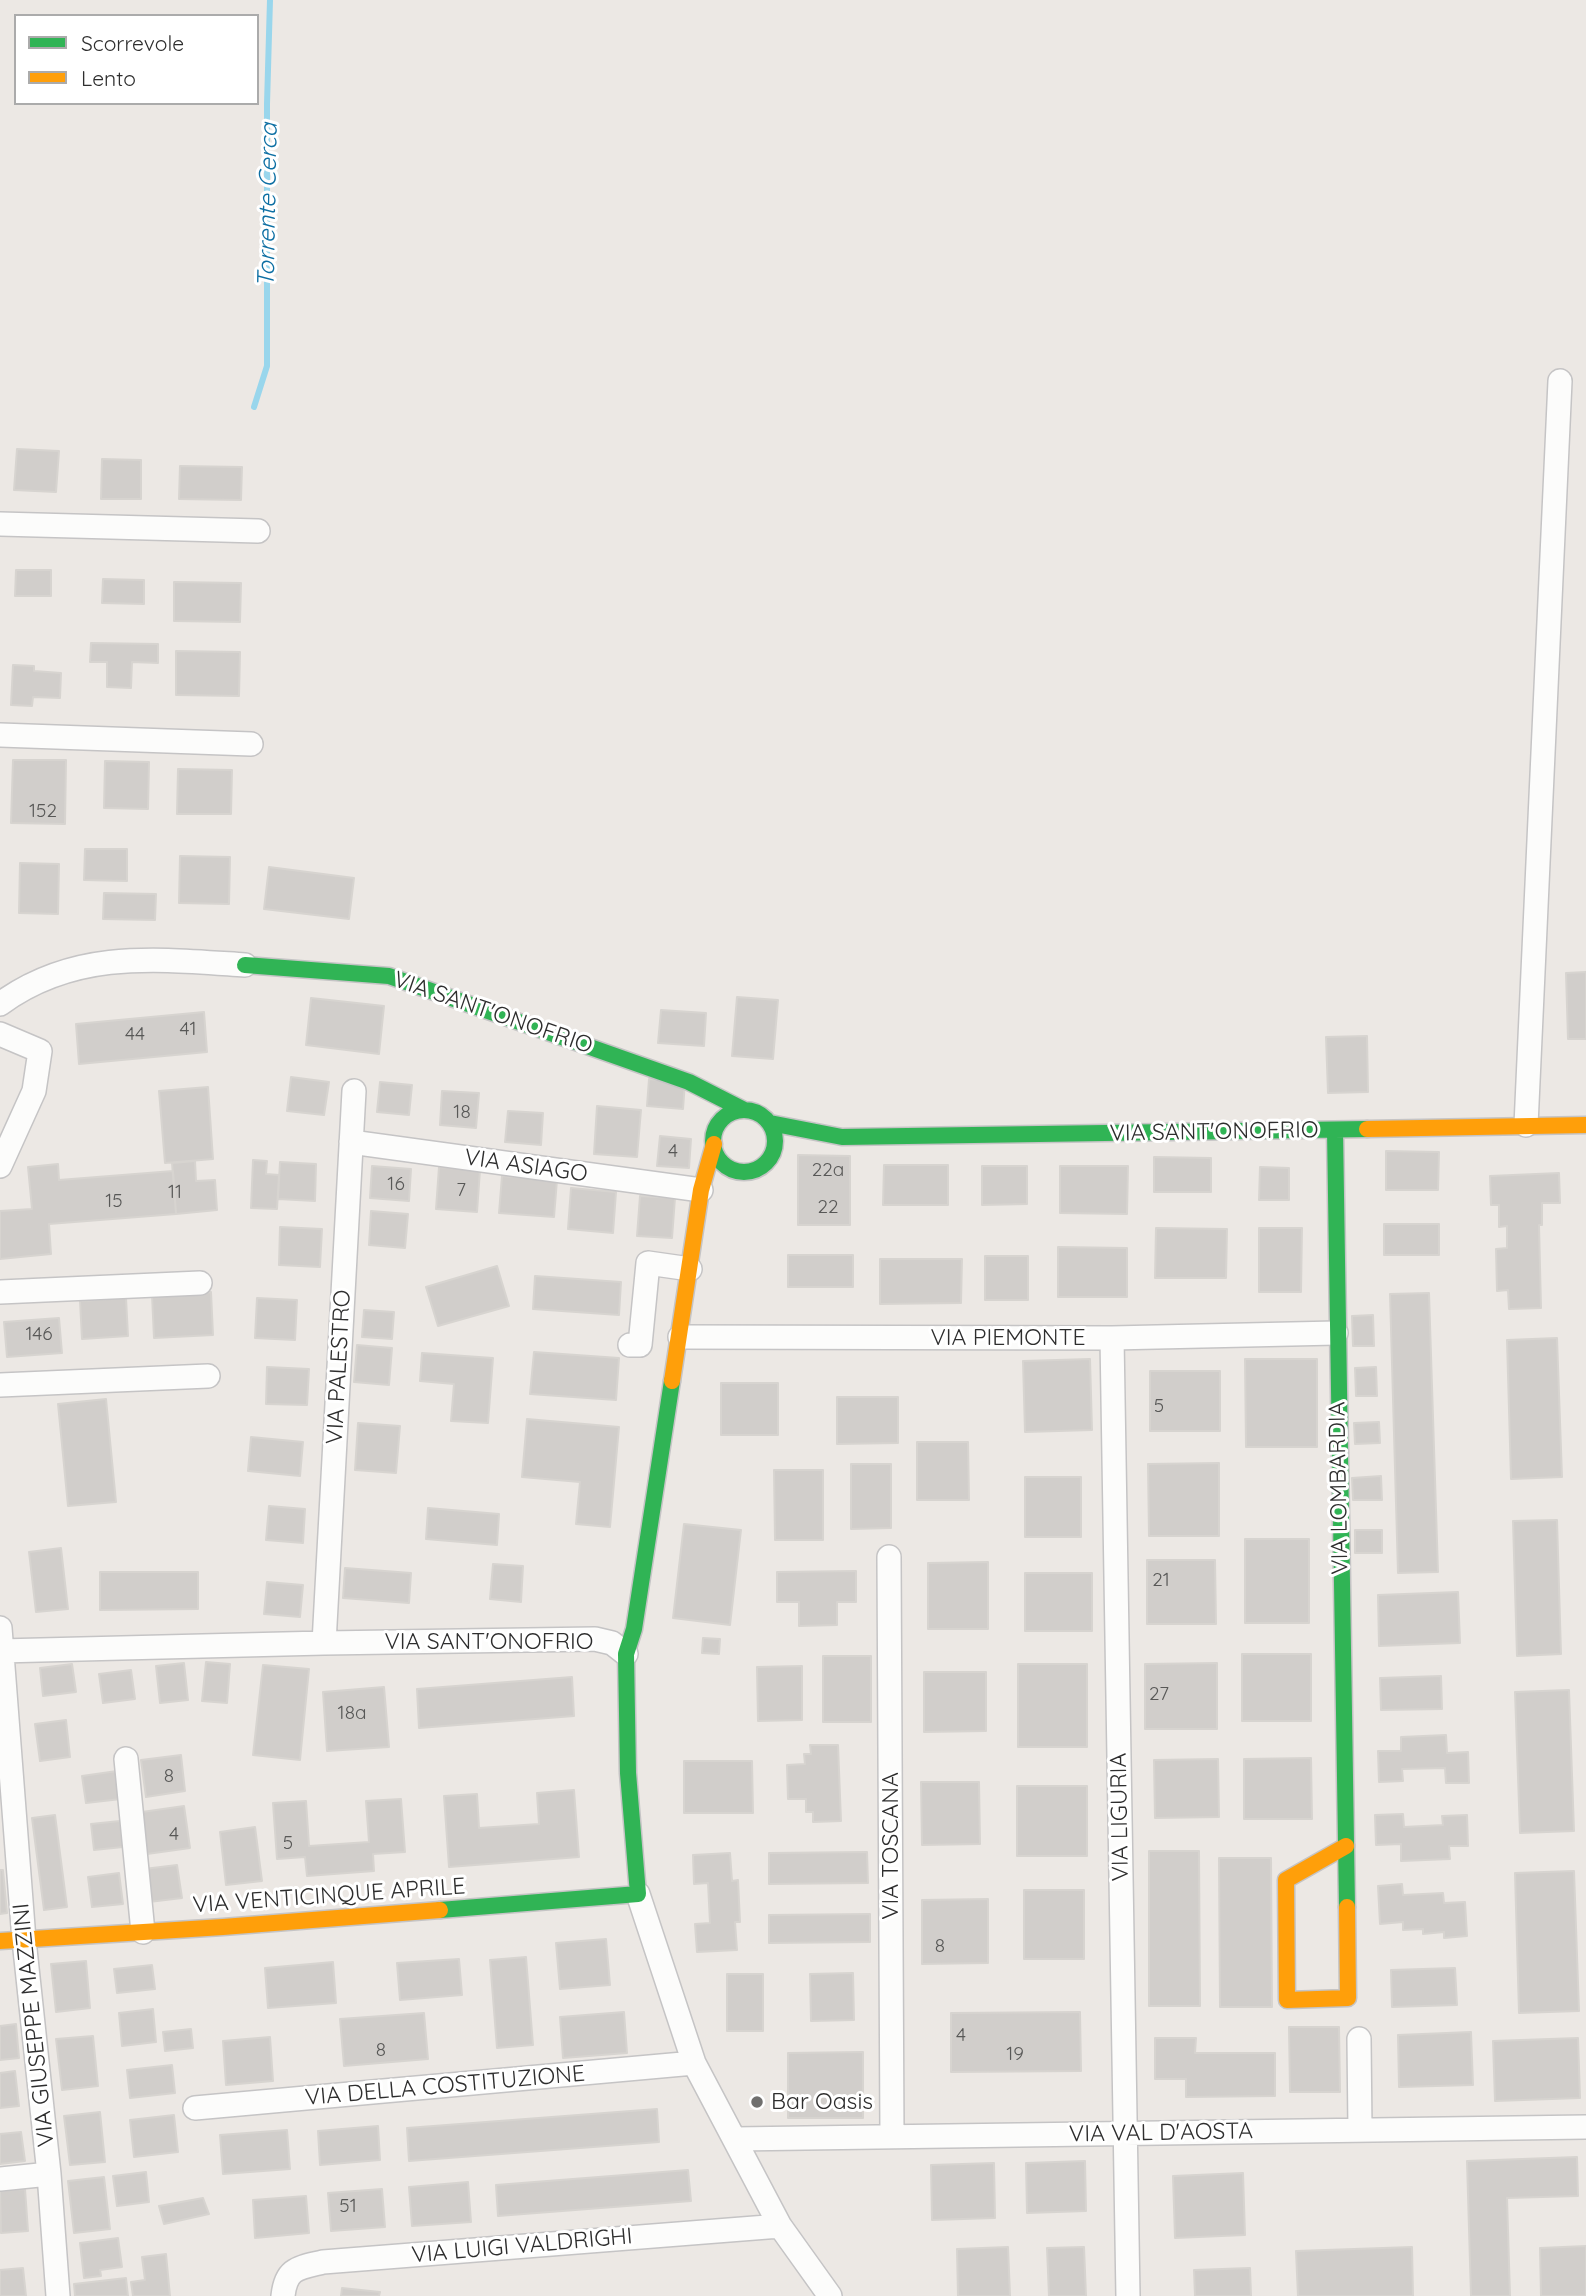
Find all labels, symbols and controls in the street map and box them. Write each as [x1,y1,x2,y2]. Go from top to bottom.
legend [14,14,259,105]
text: Scorrevole [81,30,184,56]
text: Lento [81,65,136,91]
water label: Torrente Cerca [252,122,284,288]
house number: 152 [29,800,57,822]
street label: VIA SANT'ONOFRIO [390,966,596,1060]
house number: 41 [180,1018,196,1040]
house number: 44 [125,1023,145,1045]
house number: 18 [453,1101,471,1123]
street label: VIA SANT'ONOFRIO [1109,1116,1319,1148]
house number: 4 [668,1140,678,1162]
street label: VIA ASIAGO [463,1144,589,1188]
house number: 22a [812,1159,844,1181]
house number: 16 [387,1173,405,1195]
house number: 7 [456,1179,466,1201]
house number: 11 [168,1181,182,1203]
house number: 15 [105,1190,123,1212]
house number: 22 [817,1196,839,1218]
street label: VIA PALESTRO [321,1289,357,1445]
house number: 146 [26,1323,52,1345]
street label: VIA PIEMONTE [930,1324,1086,1352]
house number: 5 [1154,1395,1164,1417]
street label: VIA LOMBARDIA [1324,1401,1354,1575]
house number: 21 [1152,1569,1170,1591]
street label: VIA SANT'ONOFRIO [385,1628,593,1656]
house number: 27 [1149,1683,1169,1705]
house number: 18a [338,1702,366,1724]
street label: VIA LIGURIA [1105,1752,1135,1882]
house number: 8 [164,1765,174,1787]
street label: VIA TOSCANA [877,1772,905,1920]
house number: 4 [169,1823,179,1845]
house number: 5 [283,1832,293,1854]
street label: VIA VENTICINQUE APRILE [192,1873,466,1919]
street label: VIA GIUSEPPE MAZZINI [7,1902,61,2148]
house number: 8 [935,1935,945,1957]
house number: 4 [956,2024,966,2046]
house number: 8 [376,2039,386,2061]
house number: 19 [1006,2043,1024,2065]
street label: VIA DELLA COSTITUZIONE [304,2060,586,2112]
place label: Bar Oasis [771,2088,873,2116]
marker: Bar Oasis [749,2094,765,2110]
street label: VIA VAL D'AOSTA [1069,2118,1253,2148]
house number: 51 [339,2195,357,2217]
street label: VIA LUIGI VALDRIGHI [410,2223,634,2269]

